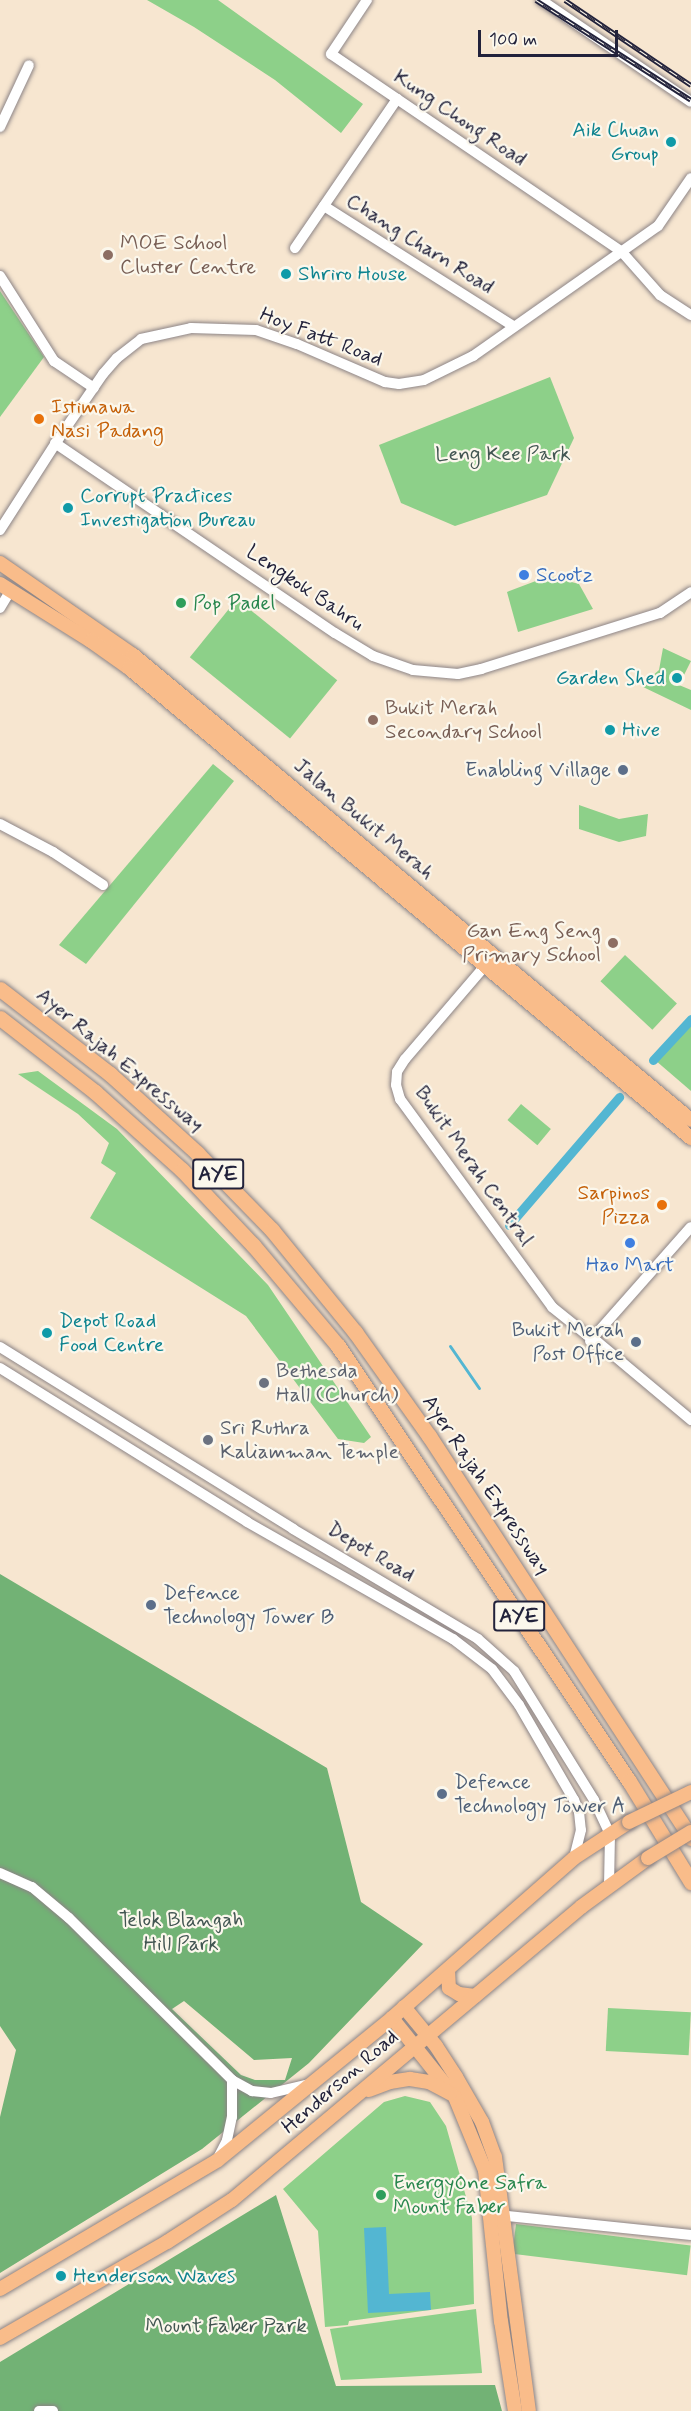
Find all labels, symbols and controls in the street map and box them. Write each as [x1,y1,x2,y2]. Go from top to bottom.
scale bar [481,18,620,56]
text: 100 m [489,28,537,52]
street label: Kung Chong Road [389,65,531,171]
place label: Aik Chuan Group [562,117,659,167]
marker: Aik Chuan Group [664,135,678,149]
street label: Chang Charn Road [340,188,500,300]
place label: MOE School Cluster Centre [120,230,254,280]
marker: MOE School Cluster Centre [101,248,115,262]
place label: Shriro House [298,261,407,287]
marker: Shriro House [279,267,293,281]
street label: Hoy Fatt Road [256,302,386,372]
place label: Istimawa Nasi Padang [51,394,165,444]
marker: Istimawa Nasi Padang [32,412,46,426]
park label: Leng Kee Park [436,441,570,467]
place label: Corrupt Practices Investigation Bureau [80,483,262,533]
marker: Corrupt Practices Investigation Bureau [61,501,75,515]
street label: Lengkok Bahru [243,540,367,636]
place label: Scootz [536,562,593,588]
marker: Scootz [517,568,531,582]
place label: Pop Padel [193,590,274,616]
marker: Pop Padel [174,596,188,610]
place label: Garden Shed [552,665,665,691]
marker: Garden Shed [670,671,684,685]
place label: Bukit Merah Secondary School [385,695,542,745]
marker: Bukit Merah Secondary School [366,713,380,727]
place label: Hive [622,717,660,743]
marker: Hive [603,723,617,737]
street label: Jalan Bukit Merah [290,754,438,884]
place label: Enabling Village [470,757,611,783]
marker: Enabling Village [616,763,630,777]
place label: Gan Eng Seng Primary School [462,918,601,968]
marker: Gan Eng Seng Primary School [606,936,620,950]
street label: Ayer Rajah Expressway [30,982,210,1138]
street label: Bukit Merah Central [410,1082,538,1250]
road number: AYE [191,1157,245,1191]
place label: Sarpinos Pizza [578,1180,650,1230]
marker: Sarpinos Pizza [655,1198,669,1212]
marker: Hao Mart [623,1236,637,1250]
place label: Hao Mart [587,1252,673,1278]
place label: Depot Road Food Centre [59,1308,168,1358]
place label: Bukit Merah Post Office [512,1317,624,1367]
marker: Depot Road Food Centre [40,1326,54,1340]
marker: Bukit Merah Post Office [629,1335,643,1349]
place label: Bethesda Hall (Church) [276,1358,398,1408]
marker: Bethesda Hall (Church) [257,1376,271,1390]
street label: Ayer Rajah Expressway [416,1389,556,1581]
place label: Sri Ruthra Kaliamman Temple [220,1415,399,1465]
marker: Sri Ruthra Kaliamman Temple [201,1433,215,1447]
street label: Depot Road [323,1516,419,1588]
place label: Defence Technology Tower B [163,1580,332,1630]
marker: Defence Technology Tower B [144,1598,158,1612]
road number: AYE [492,1599,546,1633]
place label: Defence Technology Tower A [454,1769,624,1819]
marker: Defence Technology Tower A [435,1787,449,1801]
park label: Telok Blangah Hill Park [119,1907,243,1957]
street label: Henderson Road [276,2024,404,2140]
place label: EnergyOne Safra Mount Faber [393,2170,546,2220]
marker: EnergyOne Safra Mount Faber [374,2188,388,2202]
place label: Henderson Waves [73,2263,235,2289]
marker: Henderson Waves [54,2269,68,2283]
park label: Mount Faber Park [146,2313,306,2339]

